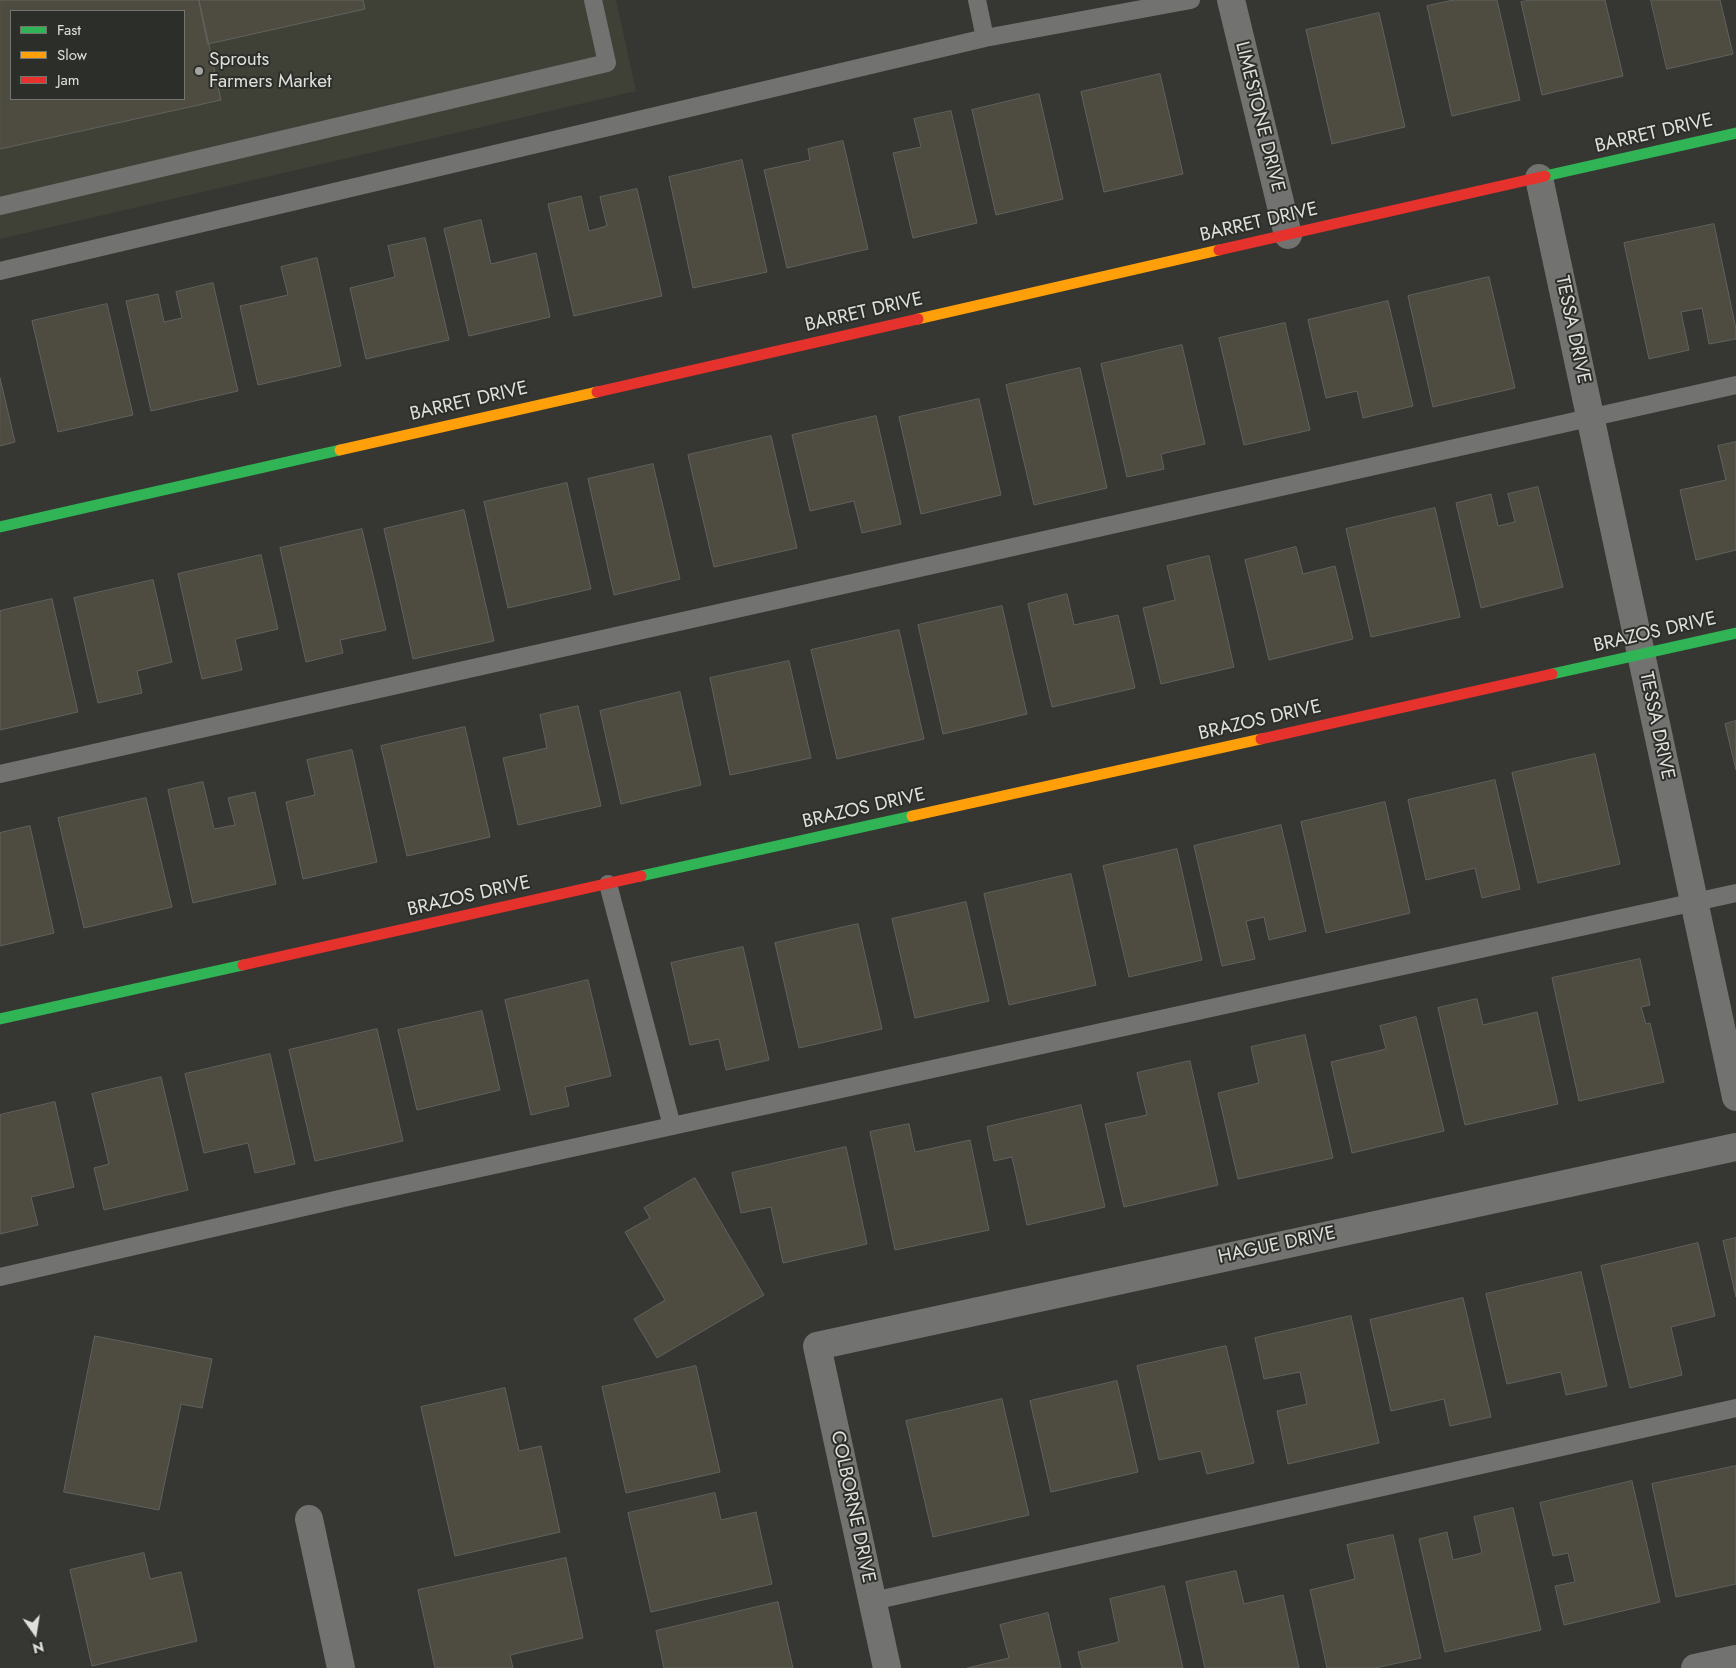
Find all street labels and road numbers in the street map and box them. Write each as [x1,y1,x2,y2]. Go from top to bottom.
street label: LIMESTONE DRIVE [1229,39,1289,195]
street label: BARRET DRIVE [1593,109,1715,159]
street label: BARRET DRIVE [1198,198,1320,248]
street label: TESSA DRIVE [1549,274,1595,386]
street label: BARRET DRIVE [803,288,925,338]
street label: BARRET DRIVE [408,377,530,427]
street label: BRAZOS DRIVE [1591,608,1719,658]
street label: TESSA DRIVE [1633,670,1679,782]
street label: BRAZOS DRIVE [1196,696,1324,746]
street label: BRAZOS DRIVE [800,784,928,834]
street label: BRAZOS DRIVE [405,872,533,922]
street label: HAGUE DRIVE [1216,1222,1338,1270]
street label: COLBORNE DRIVE [825,1429,879,1585]

